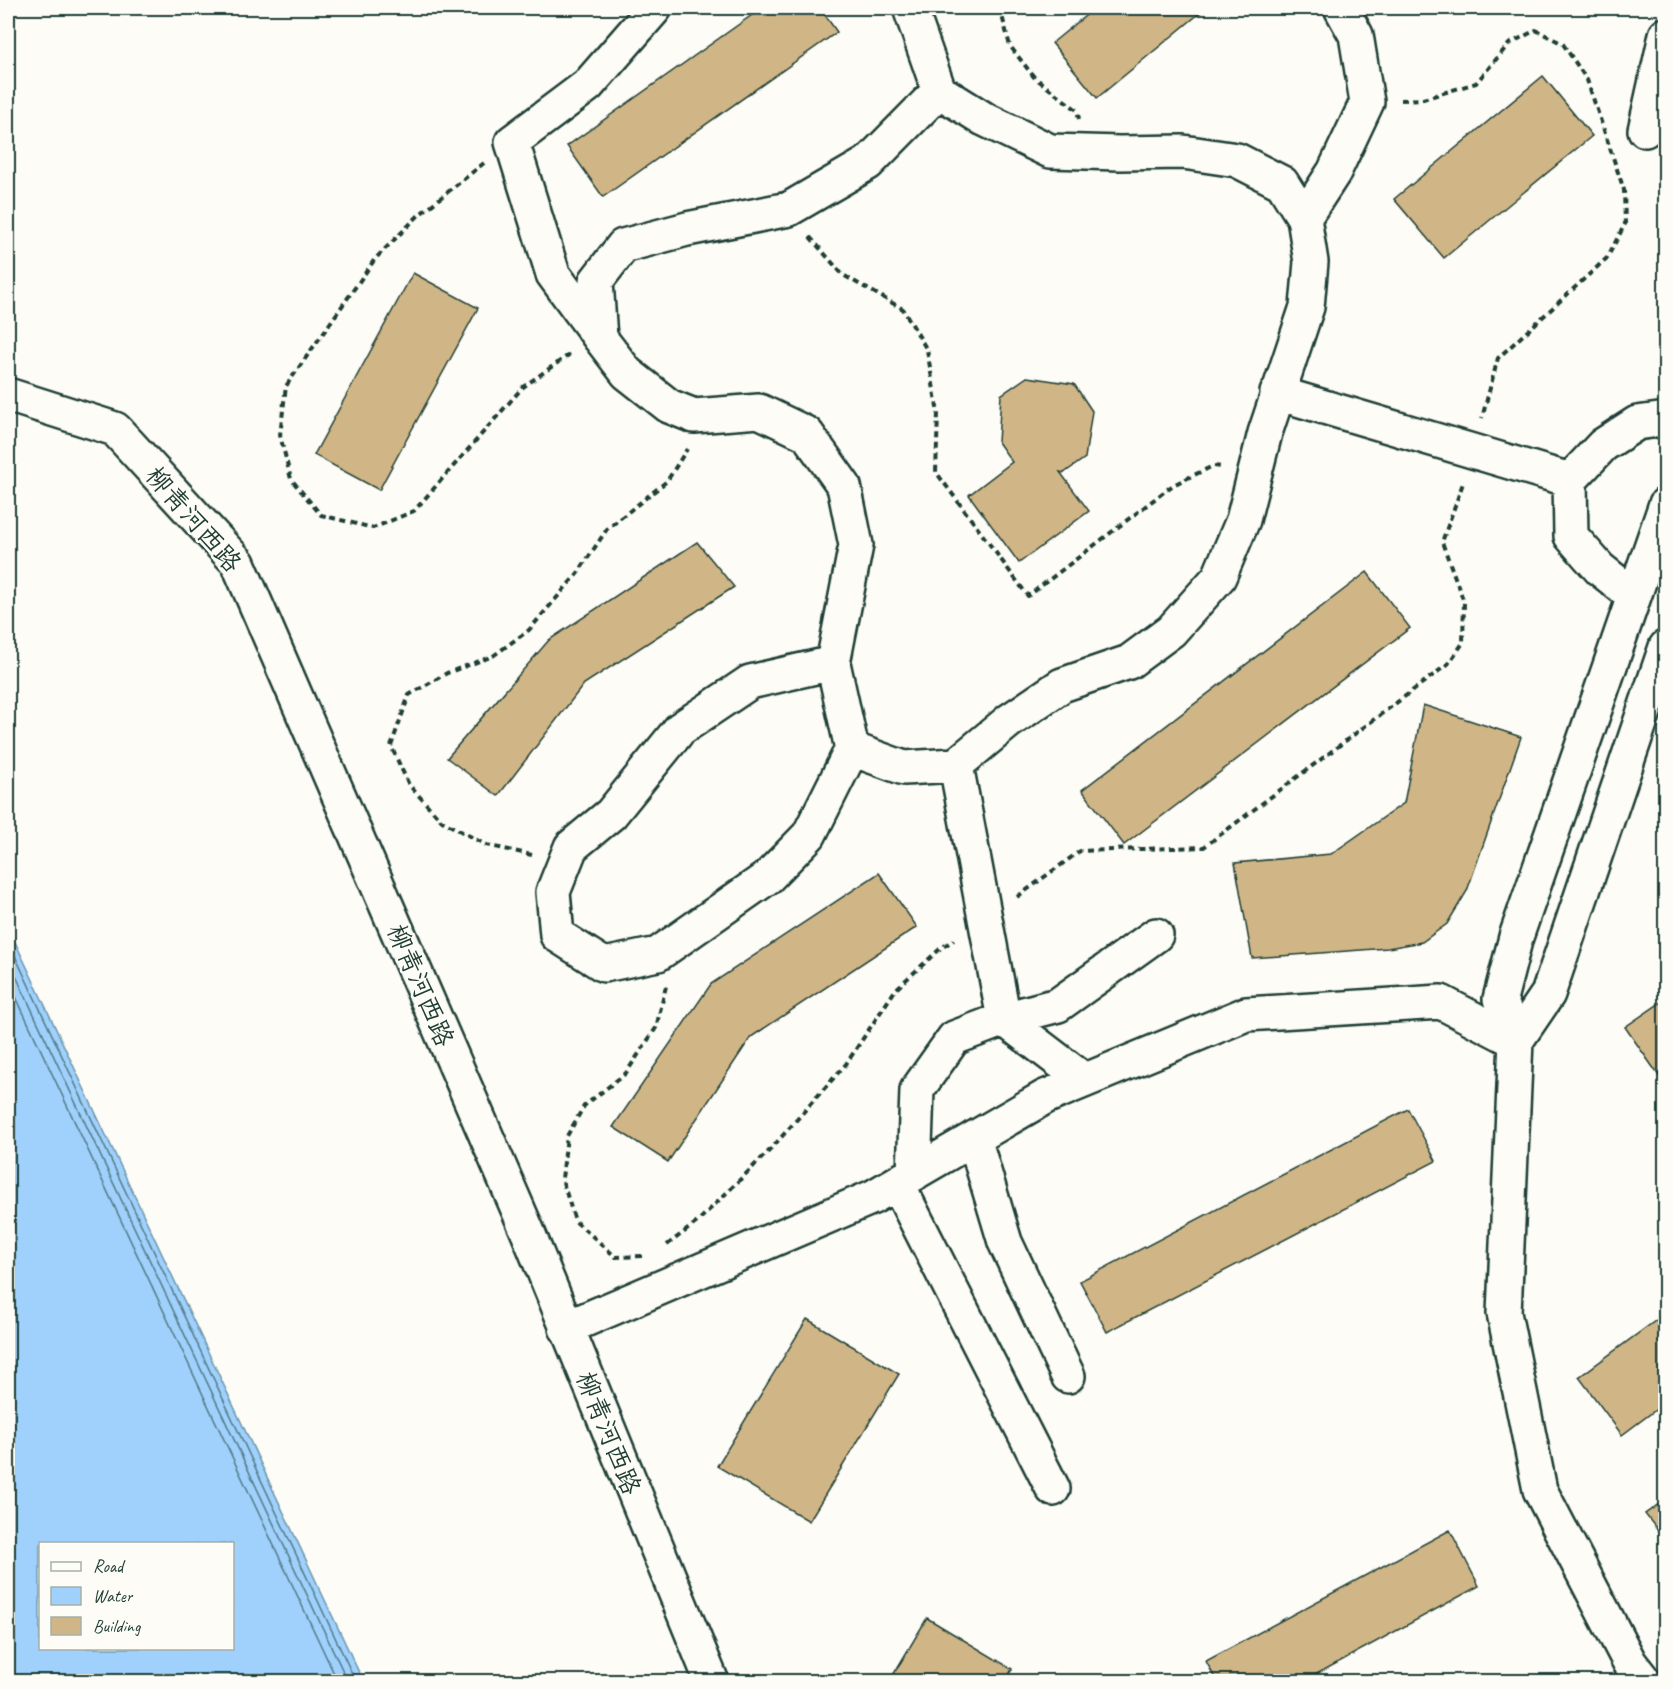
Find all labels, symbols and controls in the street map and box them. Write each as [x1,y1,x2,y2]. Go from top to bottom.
street label: 柳青河西路 [139,459,249,579]
street label: 柳青河西路 [380,919,461,1051]
street label: 柳青河西路 [569,1367,648,1500]
legend [39,1542,234,1650]
text: Road [93,1555,126,1577]
text: Water [93,1585,134,1607]
text: Building [93,1615,142,1637]

